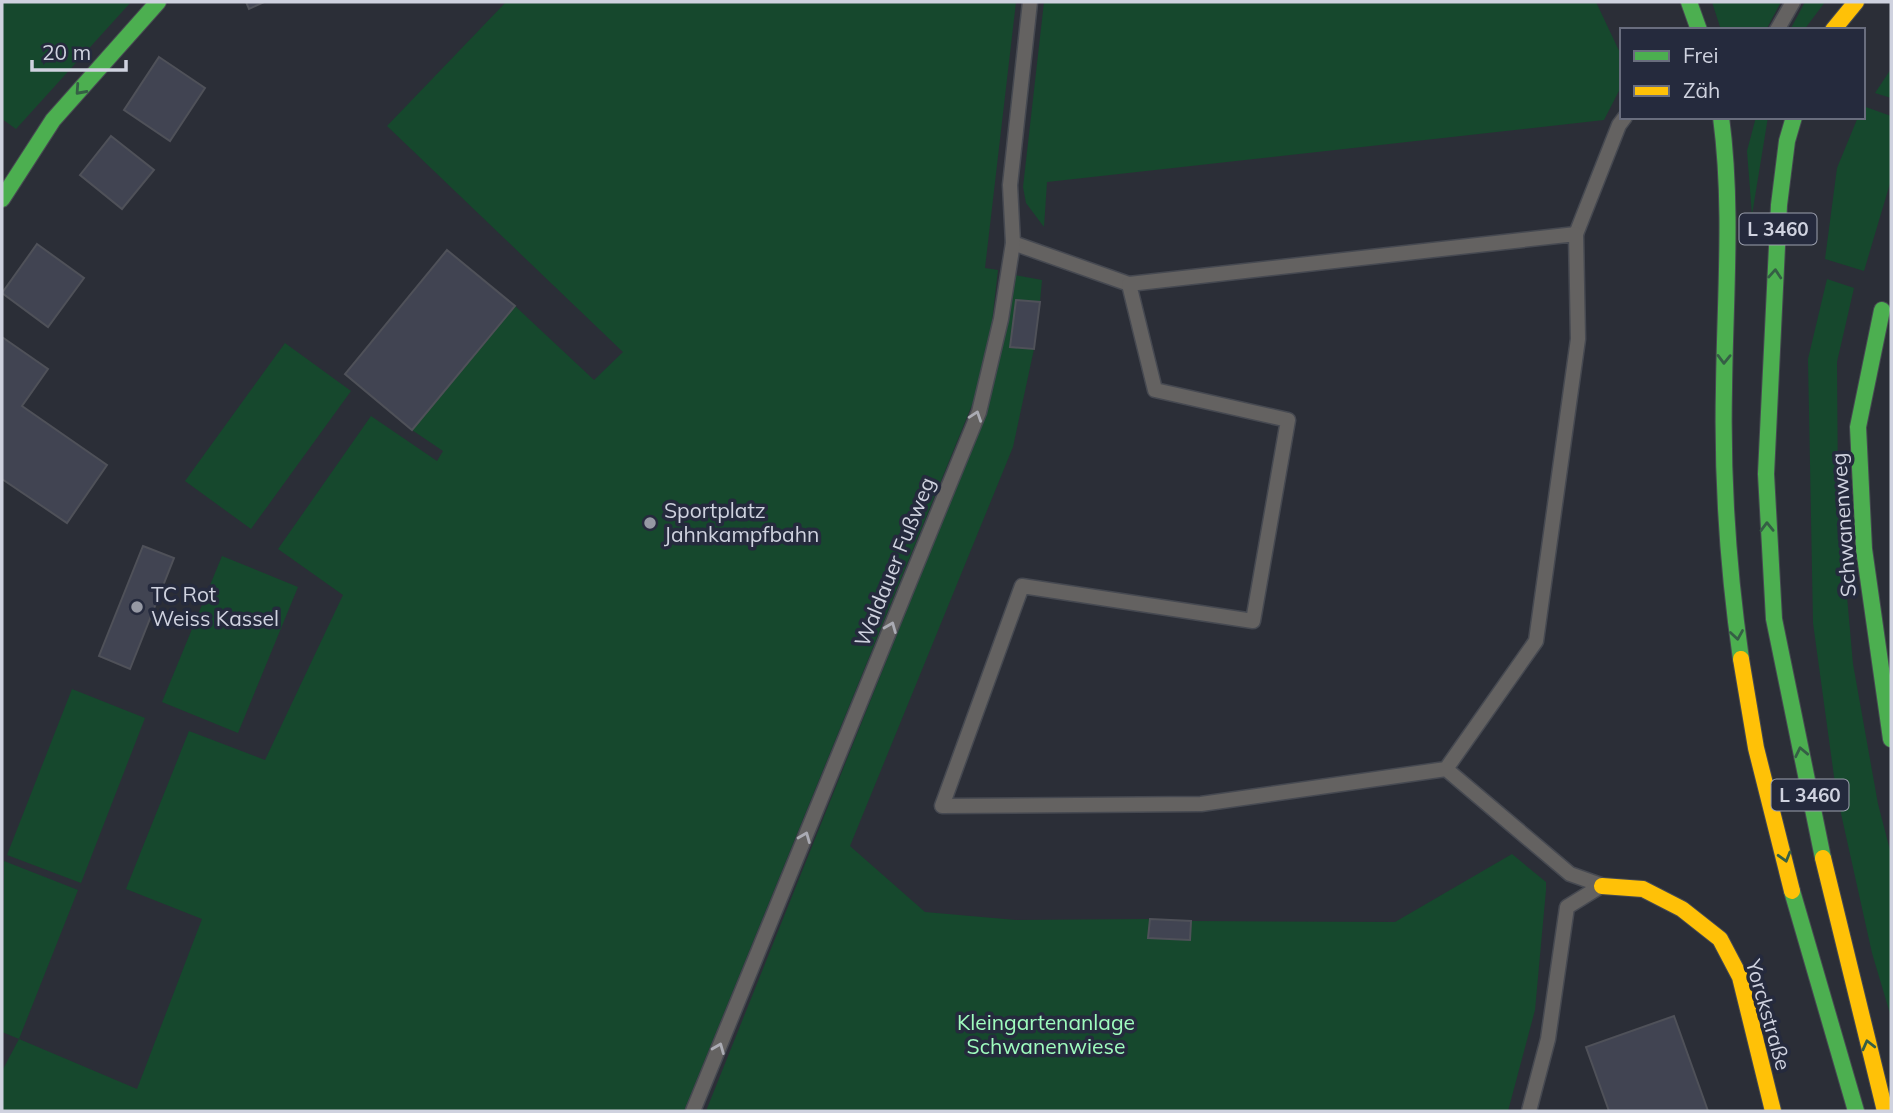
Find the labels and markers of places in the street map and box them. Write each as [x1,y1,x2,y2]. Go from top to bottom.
place label: Sportplatz Jahnkampfbahn [664,497,819,547]
marker: Sportplatz Jahnkampfbahn [642,515,658,531]
place label: TC Rot Weiss Kassel [151,581,279,631]
marker: TC Rot Weiss Kassel [129,599,145,615]

